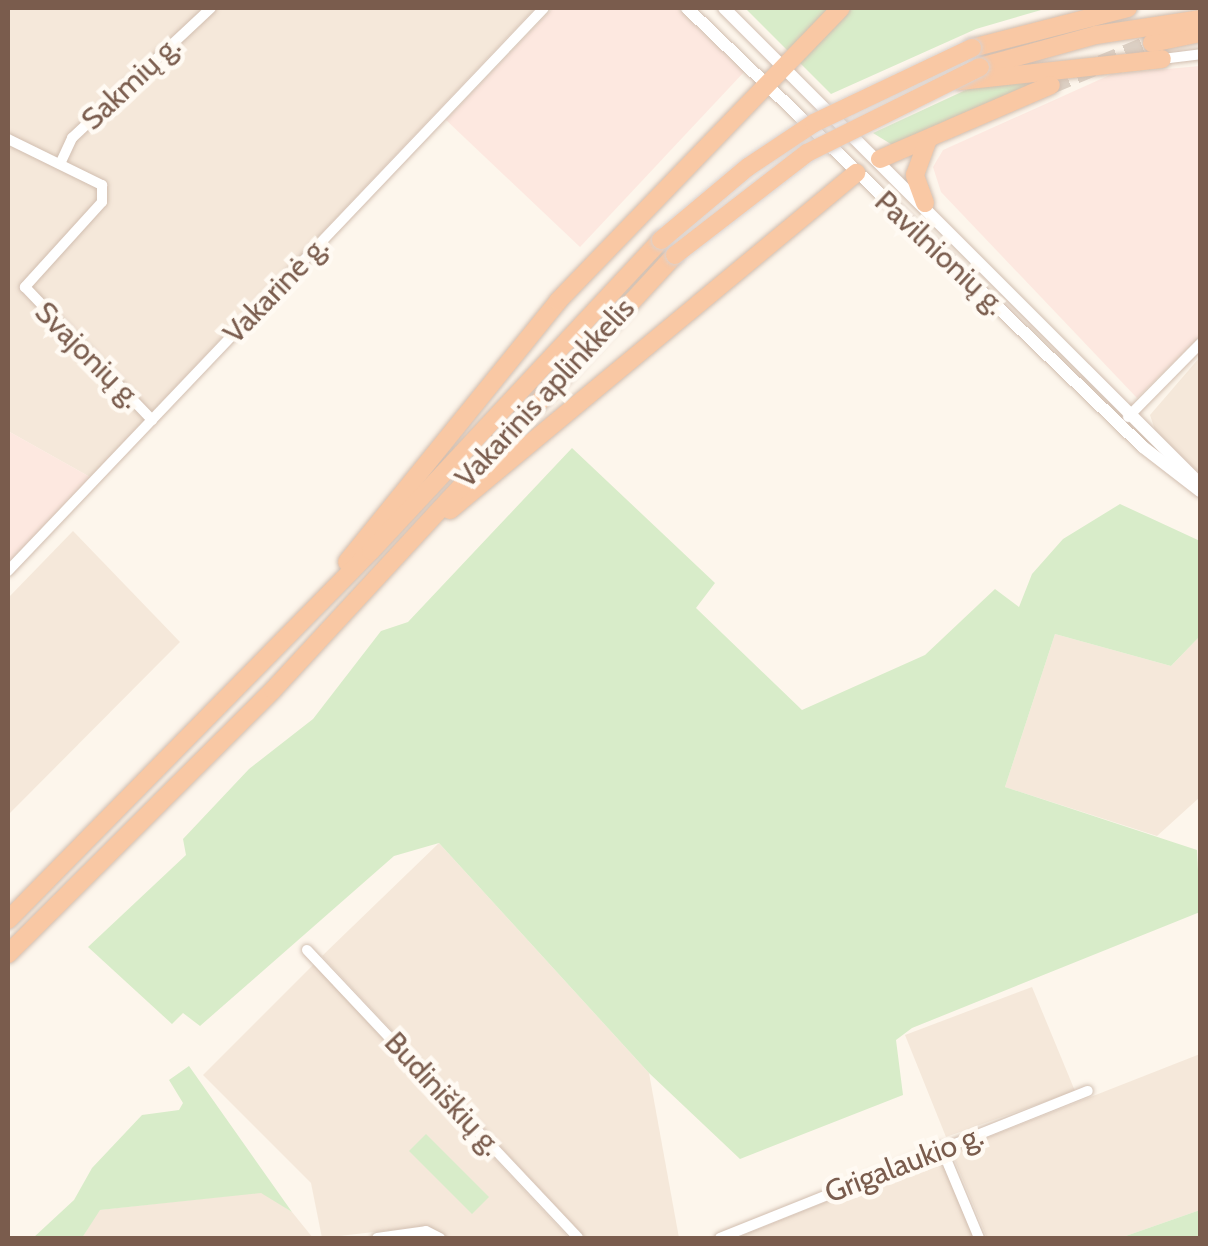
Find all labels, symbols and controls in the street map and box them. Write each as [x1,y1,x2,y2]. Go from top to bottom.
street label: Sakmių g. [74,28,188,138]
street label: Pavilnionių g. [867,183,1013,323]
street label: Vakarinė g. [216,229,336,351]
street label: Vakarinis aplinkkelis [448,291,642,495]
street label: Svajonių g. [27,294,149,416]
street label: Budiniškių g. [377,1025,509,1163]
street label: Grigalaukio g. [820,1117,988,1211]

